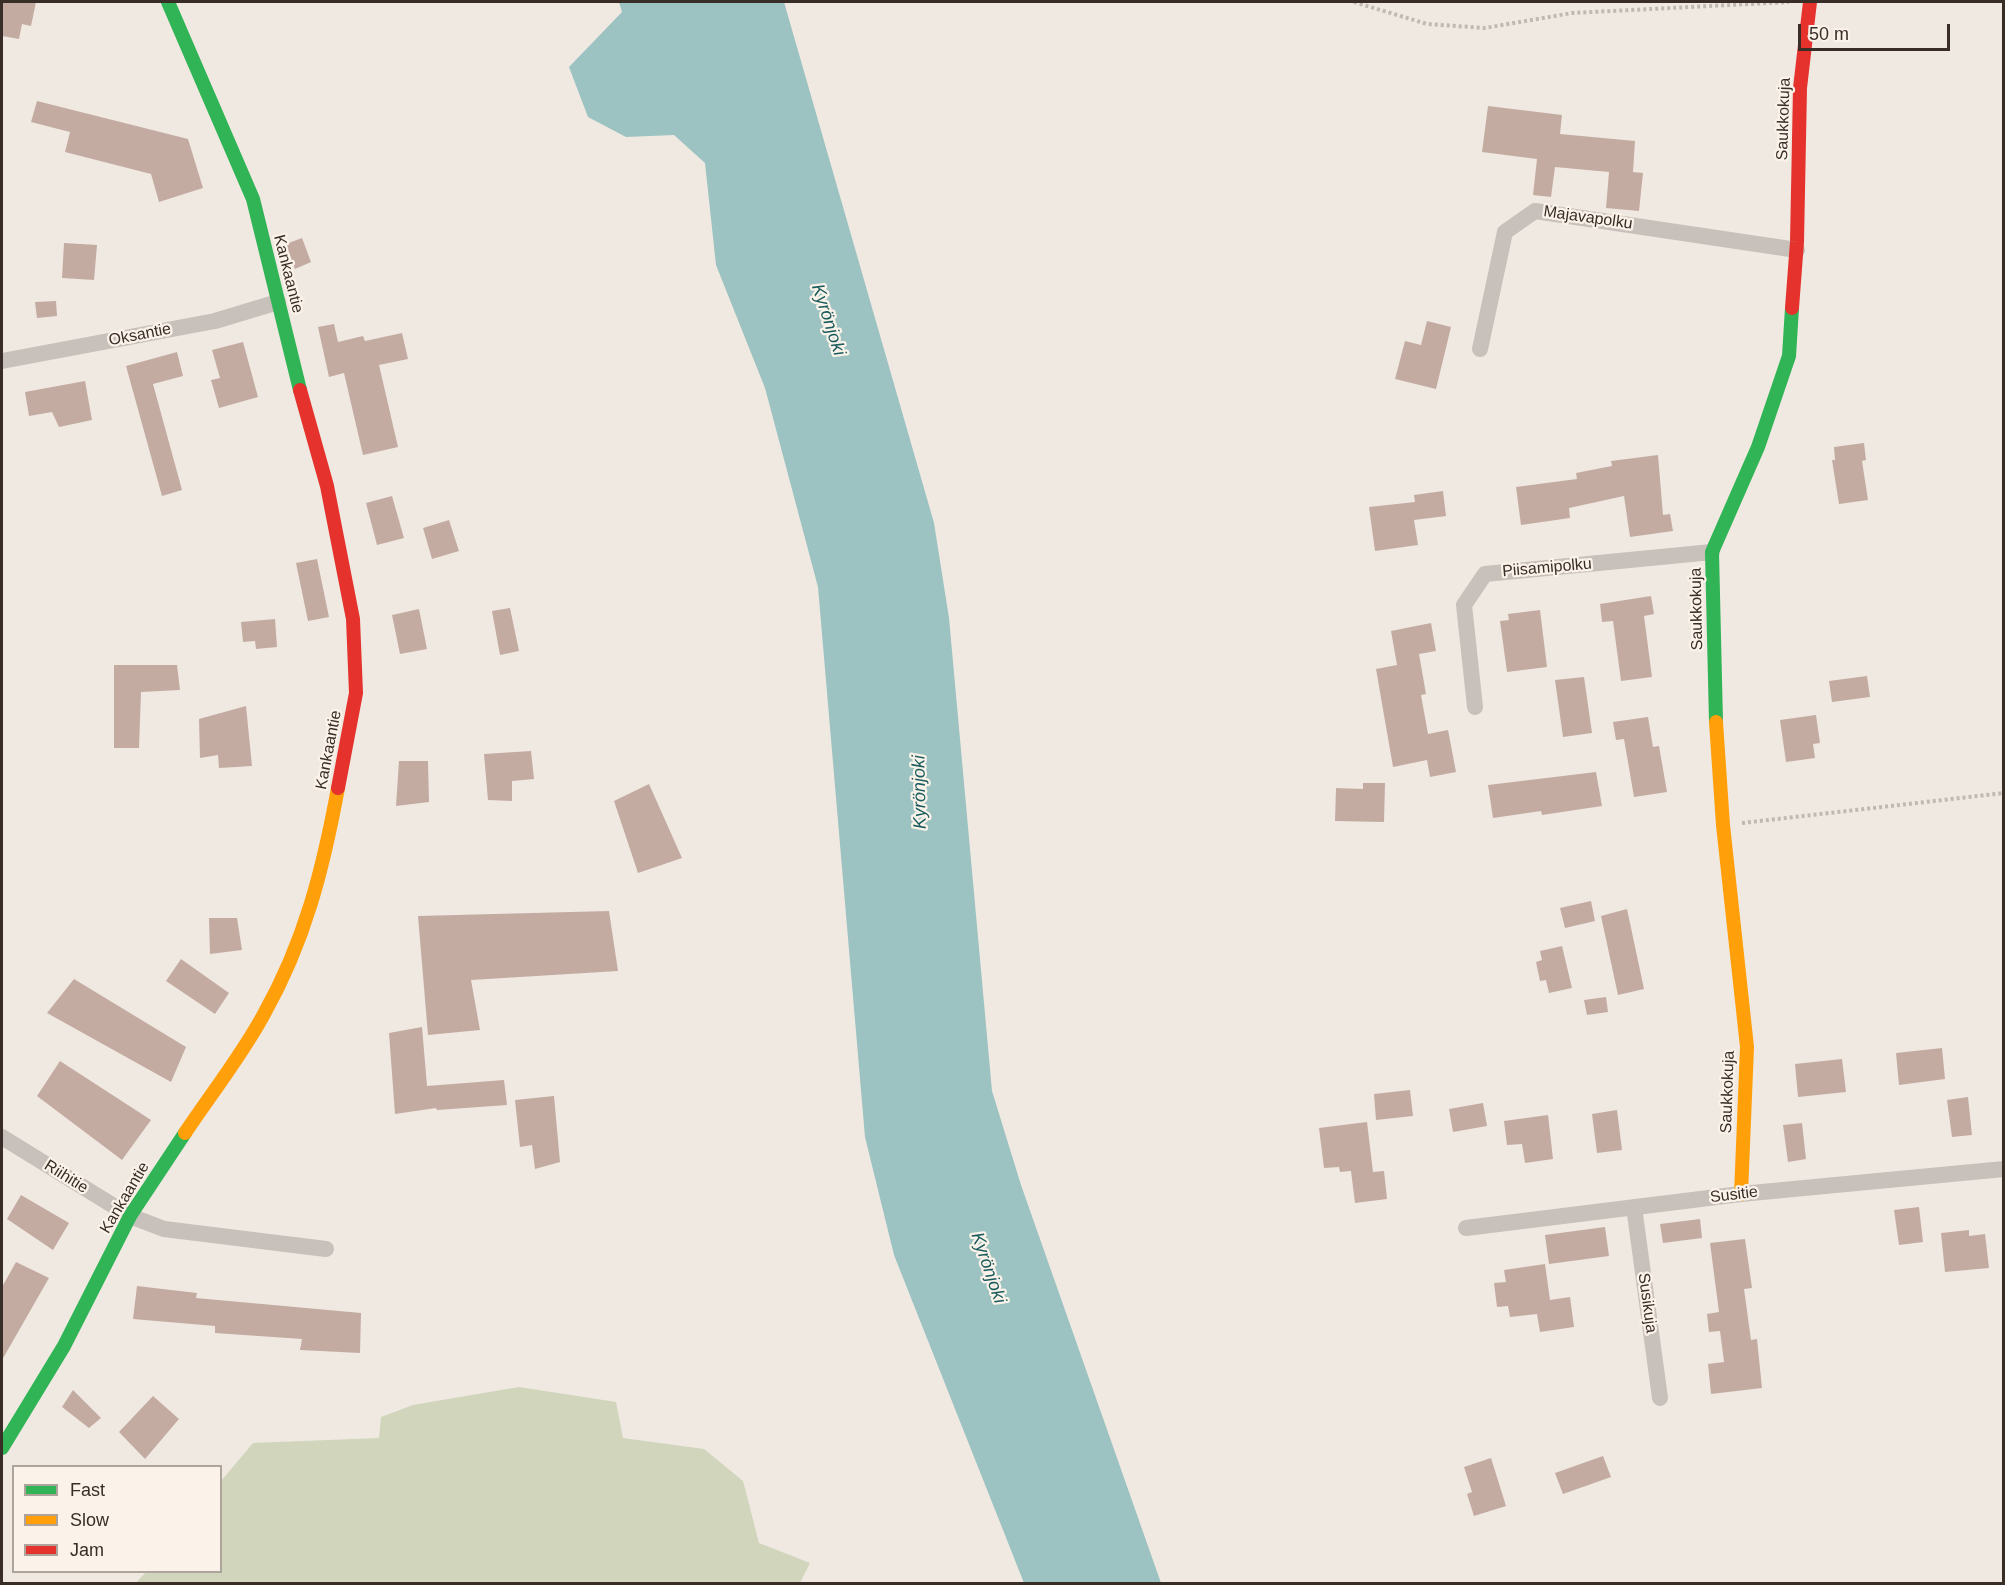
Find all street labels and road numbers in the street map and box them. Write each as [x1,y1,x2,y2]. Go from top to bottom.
street label: Saukkokuja [1773,77,1795,161]
street label: Majavapolku [1542,202,1634,234]
street label: Kankaantie [269,233,307,315]
street label: Oksantie [107,320,173,350]
street label: Piisamipolku [1501,555,1593,581]
street label: Saukkokuja [1687,567,1707,651]
street label: Kankaantie [312,709,346,791]
street label: Saukkokuja [1717,1050,1739,1134]
street label: Riihitie [41,1156,91,1198]
street label: Kankaantie [96,1159,154,1237]
street label: Susitie [1709,1183,1759,1207]
street label: Susikuja [1633,1272,1661,1334]

